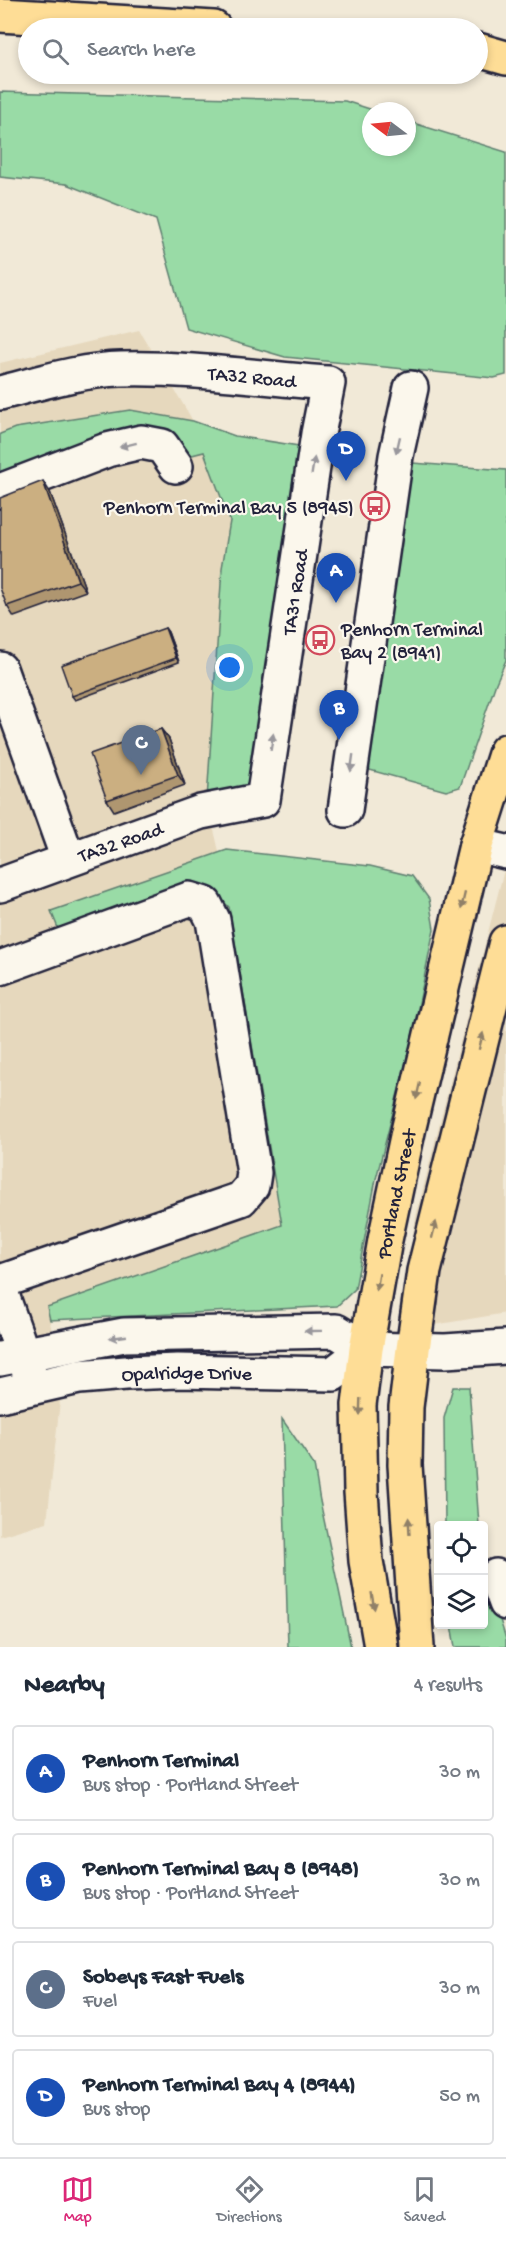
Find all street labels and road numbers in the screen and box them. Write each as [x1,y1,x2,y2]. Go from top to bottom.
street label: TA32 Road [206,364,299,395]
street label: TA31 Road [279,546,316,638]
street label: TA32 Road [75,818,169,870]
street label: Portland Street [374,1126,424,1262]
street label: Opalridge Drive [121,1363,253,1388]

